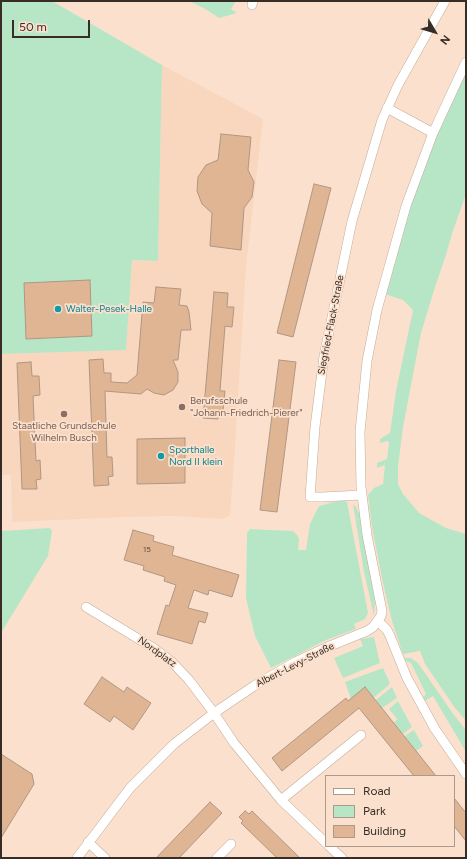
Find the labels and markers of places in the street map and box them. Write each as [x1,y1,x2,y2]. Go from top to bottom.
place label: Walter-Pesek-Halle [66,303,152,315]
marker: Walter-Pesek-Halle [53,304,63,314]
place label: Berufsschule "Johann-Friedrich-Pierer" [190,395,302,418]
marker: Berufsschule "Johann-Friedrich-Pierer" [177,402,187,412]
marker: Staatliche Grundschule Wilhelm Busch [59,409,69,419]
place label: Staatliche Grundschule Wilhelm Busch [12,420,116,444]
place label: Sporthalle Nord II klein [169,444,223,468]
marker: Sporthalle Nord II klein [156,451,166,461]

